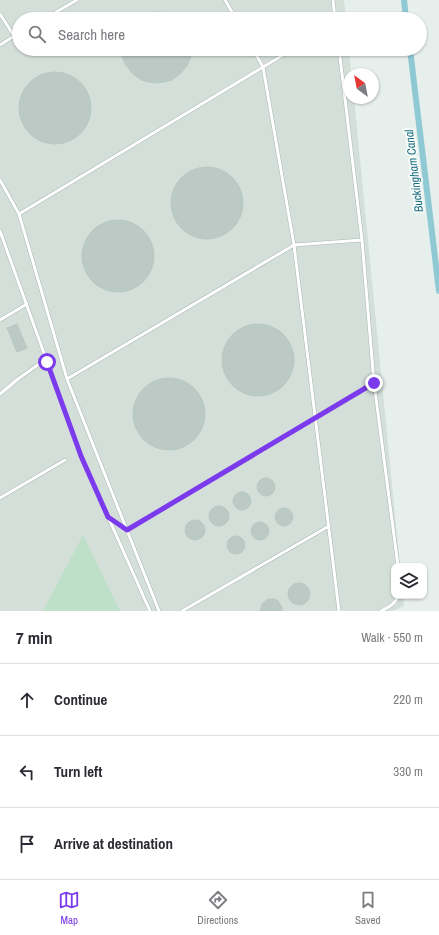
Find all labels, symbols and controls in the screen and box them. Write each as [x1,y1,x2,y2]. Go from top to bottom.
search box [12,12,427,56]
icon: search [26,23,48,45]
text: Search here [58,24,125,45]
north arrow [343,68,379,104]
water label: Buckingham Canal [401,128,427,213]
route start [38,353,56,371]
route end [365,374,383,392]
map controls [391,563,427,599]
button: layers [391,563,427,599]
text: 7 min [16,626,52,649]
text: Walk · 550 m [361,629,423,646]
icon: ahead [16,689,38,711]
text: Continue [54,689,107,710]
text: 220 m [393,691,423,708]
icon: left [16,761,38,783]
text: Turn left [54,761,102,782]
text: 330 m [393,763,423,780]
icon: arrive [16,833,38,855]
text: Arrive at destination [54,833,173,854]
tab: Map [58,889,80,927]
tab: Directions [197,889,238,927]
tab: Saved [355,889,381,927]

